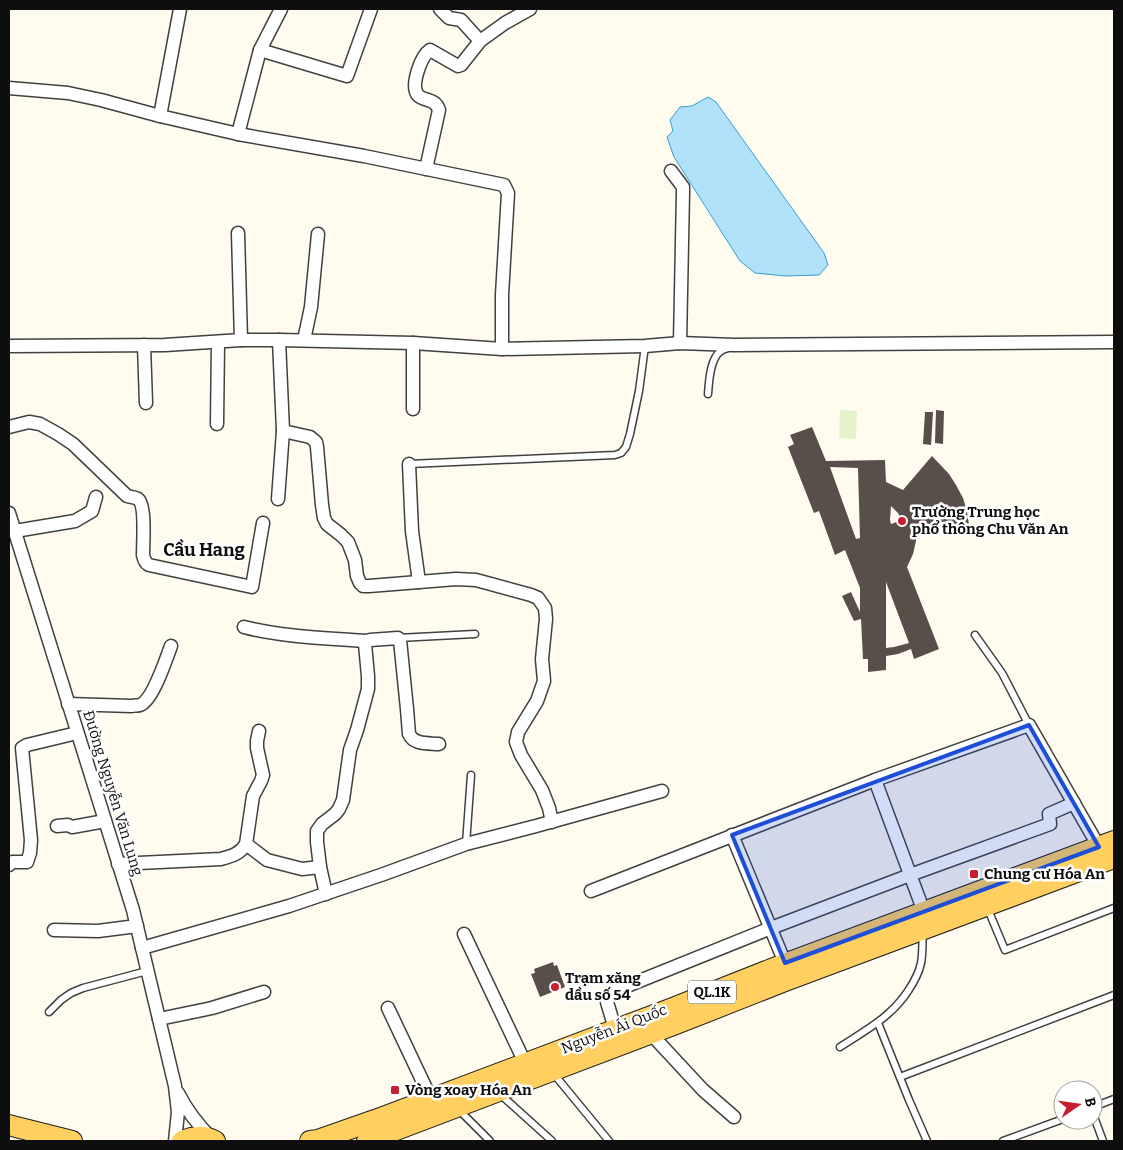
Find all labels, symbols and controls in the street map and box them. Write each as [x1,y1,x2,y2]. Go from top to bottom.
place label: Trường Trung học phổ thông Chu Văn An [912,503,1069,538]
marker: Trường Trung học phổ thông Chu Văn An [896,515,908,527]
district label: Cầu Hang [163,538,246,561]
street label: Đường Nguyễn Văn Lung [79,708,147,878]
place label: Chung cư Hóa An [984,865,1105,883]
marker: Chung cư Hóa An [968,868,980,880]
place label: Trạm xăng dầu số 54 [565,969,641,1004]
road number: QL.1K [688,980,736,1004]
marker: Trạm xăng dầu số 54 [549,981,561,993]
street label: Nguyễn Ái Quốc [559,1000,670,1057]
north arrow [1053,1080,1103,1130]
place label: Vòng xoay Hóa An [405,1081,532,1099]
marker: Vòng xoay Hóa An [389,1084,401,1096]
text: B [1081,1096,1099,1109]

